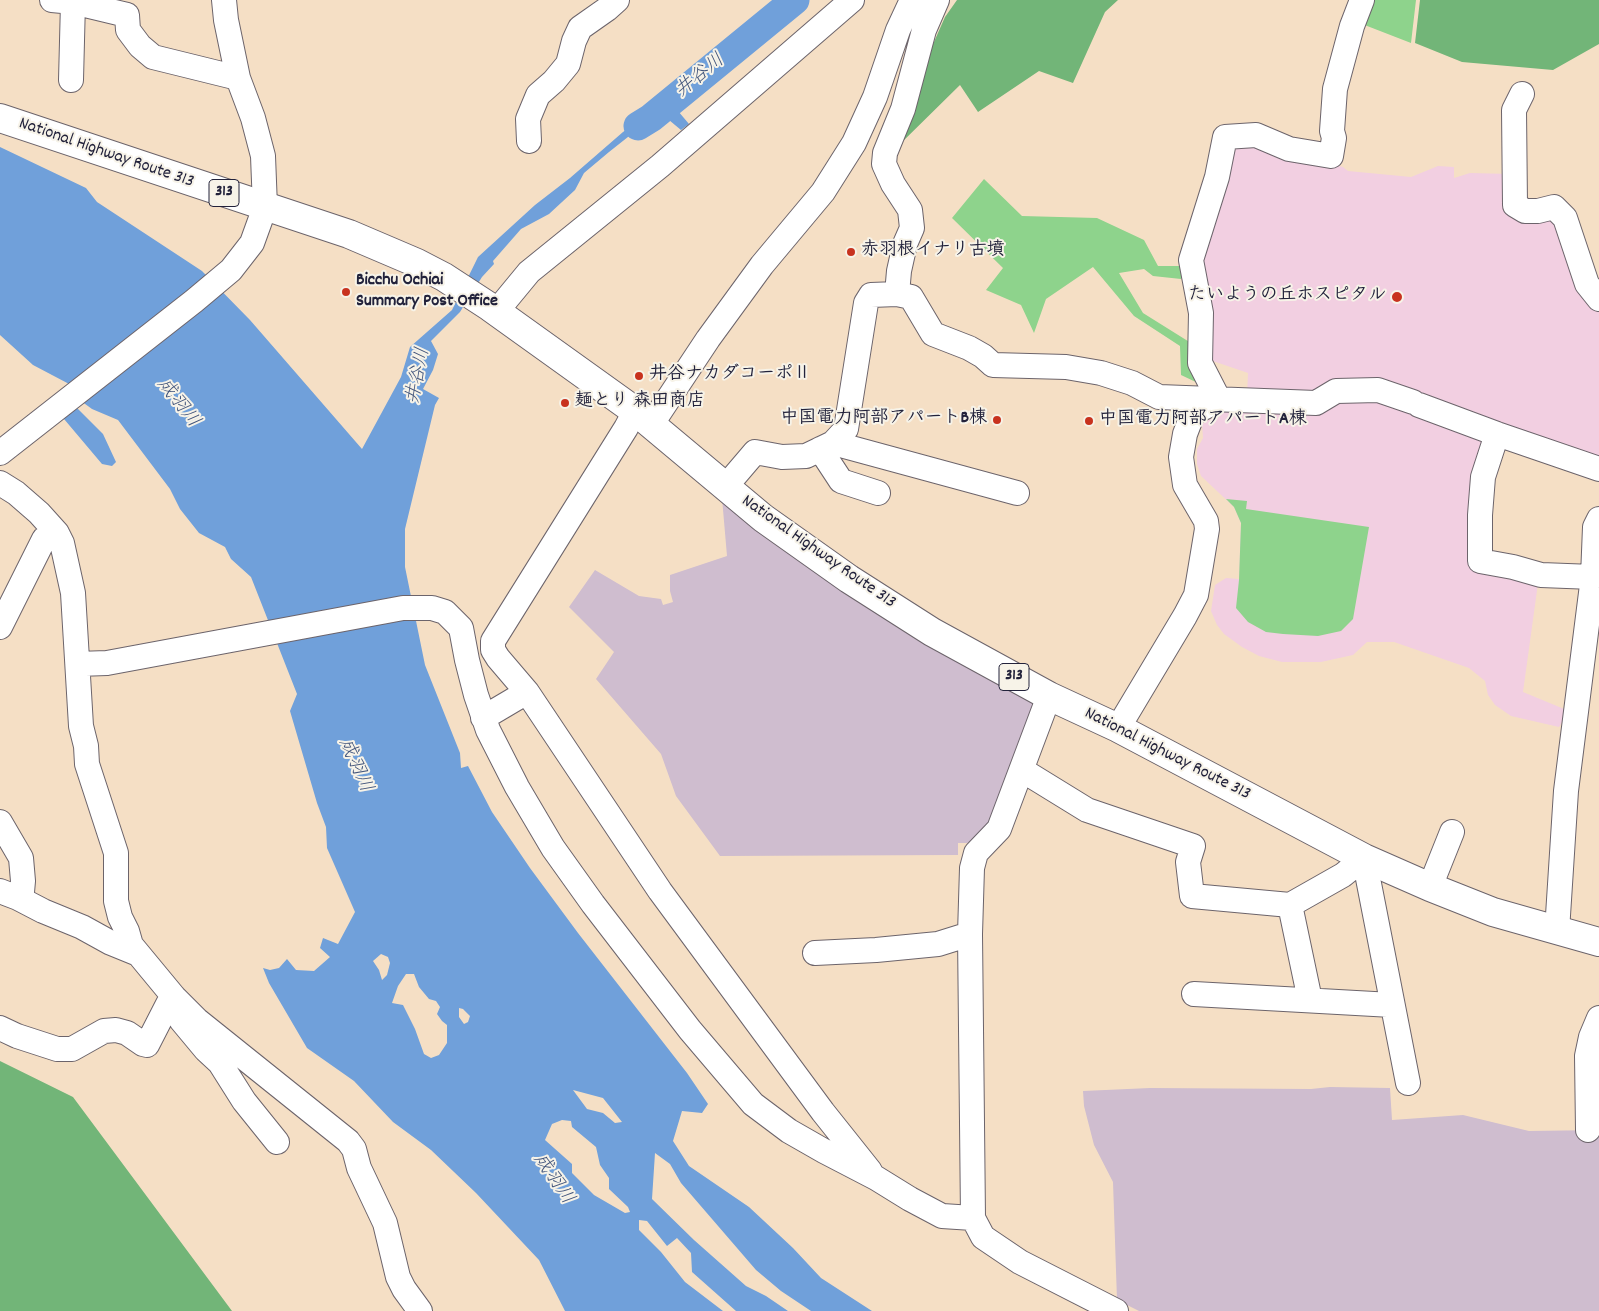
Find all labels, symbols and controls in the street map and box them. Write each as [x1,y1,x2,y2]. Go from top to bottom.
water label: 井谷川 [672,50,730,104]
street label: National Highway Route 313 [16,114,196,194]
road number: 313 [209,180,239,207]
place label: 赤羽根イナリ古墳 [861,241,1005,263]
marker: 赤羽根イナリ古墳 [845,246,857,258]
place label: Bicchu Ochiai Summary Post Office [356,271,498,314]
marker: Bicchu Ochiai Summary Post Office [340,286,352,298]
place label: たいようの丘ホスピタル [1188,286,1386,308]
marker: たいようの丘ホスピタル [1390,290,1404,304]
water label: 井谷川 [403,346,437,406]
place label: 井谷ナカダコーポⅡ [649,365,811,387]
marker: 井谷ナカダコーポⅡ [633,370,645,382]
water label: 成羽川 [150,375,204,433]
place label: 麺とり 森田商店 [575,392,705,414]
marker: 麺とり 森田商店 [559,397,571,409]
place label: 中国電力阿部アパートB棟 [780,409,987,431]
place label: 中国電力阿部アパートA棟 [1099,410,1307,432]
marker: 中国電力阿部アパートB棟 [991,414,1003,426]
marker: 中国電力阿部アパートA棟 [1083,415,1095,427]
street label: National Highway Route 313 [737,491,899,615]
road number: 313 [999,664,1029,690]
street label: National Highway Route 313 [1080,704,1254,806]
water label: 成羽川 [332,735,376,797]
water label: 成羽川 [527,1150,577,1210]

